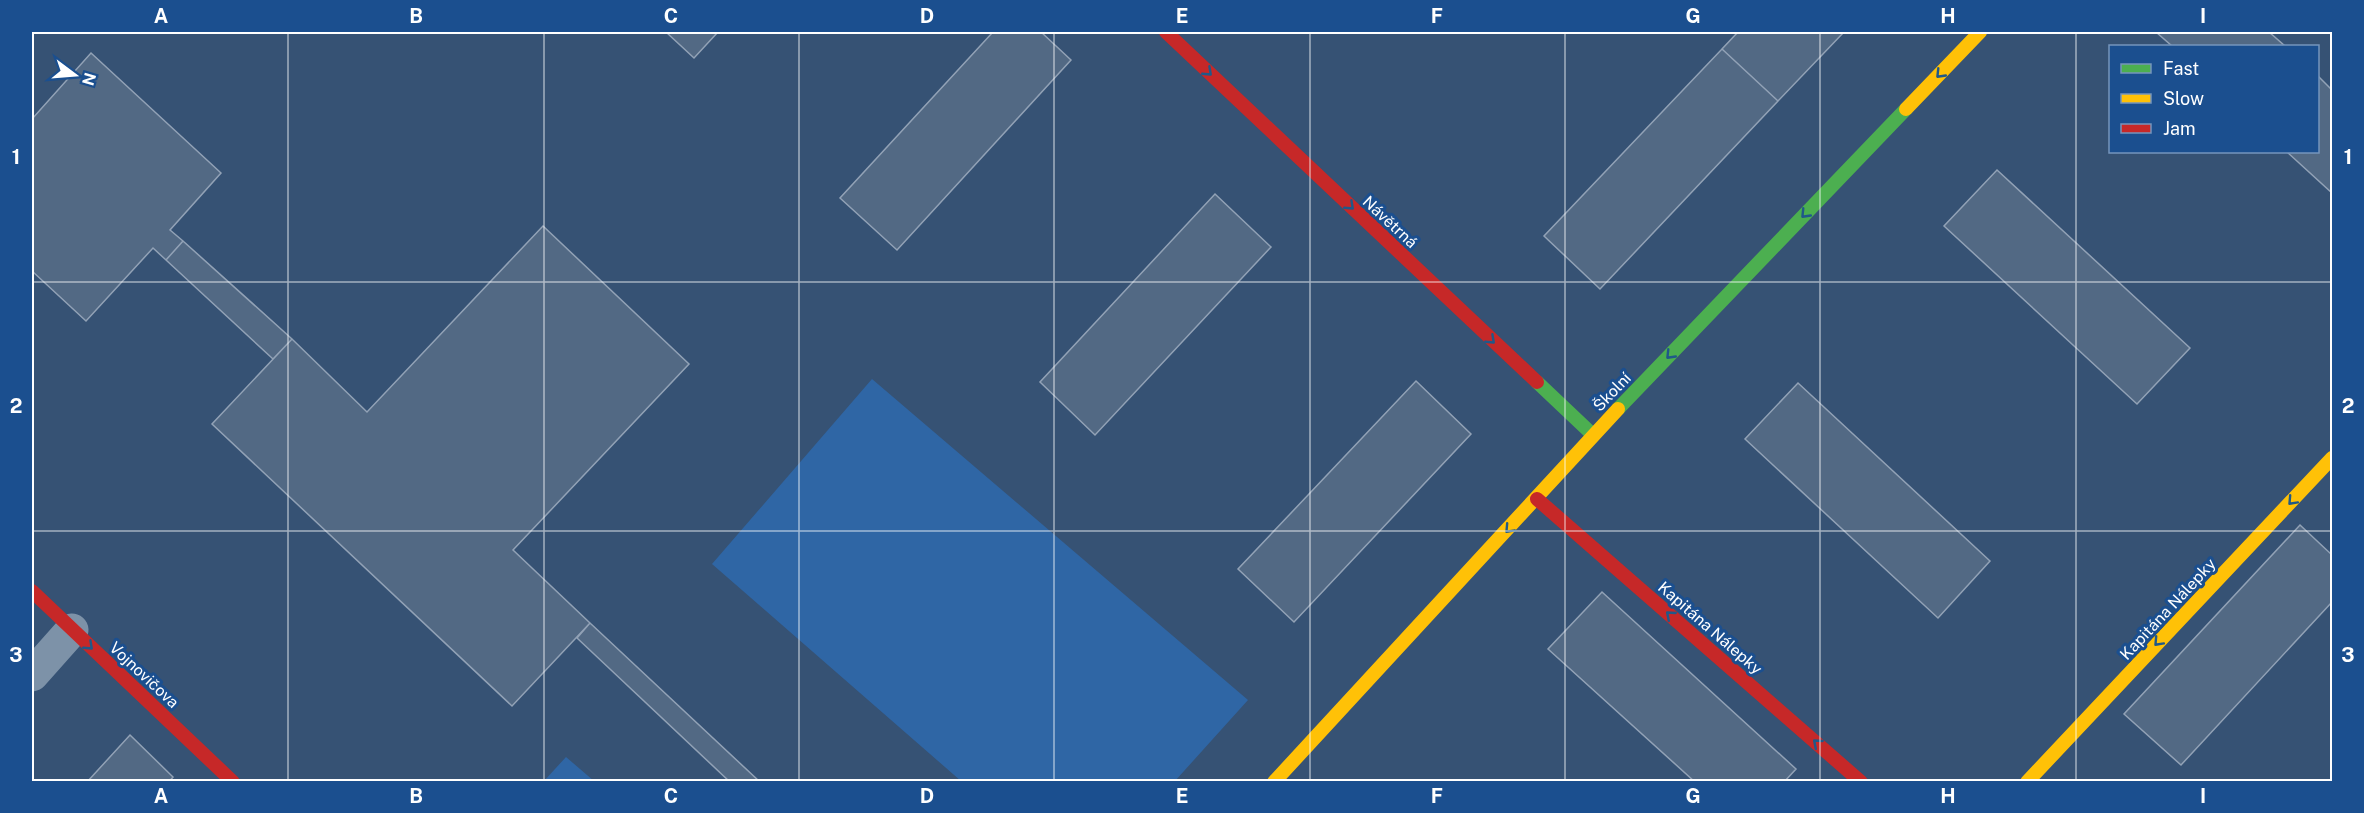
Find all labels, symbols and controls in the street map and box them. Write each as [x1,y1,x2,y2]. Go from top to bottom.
text: A [154,4,168,28]
text: B [409,4,423,28]
text: C [664,4,678,28]
text: D [920,4,934,28]
text: E [1176,4,1188,28]
text: F [1431,4,1443,28]
text: G [1685,4,1701,28]
text: H [1940,4,1956,28]
text: I [2200,4,2206,28]
north arrow [45,45,105,105]
legend [2109,45,2319,153]
text: Fast [2163,58,2199,79]
one-way arrow [1201,64,1212,75]
one-way arrow [1936,67,1947,77]
text: N [78,70,100,88]
text: Slow [2163,88,2204,109]
text: Jam [2163,118,2196,139]
text: 1 [12,145,20,169]
text: 1 [2344,145,2352,169]
street label: Návětrná [1359,192,1421,252]
one-way arrow [1343,199,1353,210]
one-way arrow [1801,208,1812,218]
one-way arrow [1485,333,1495,344]
one-way arrow [1666,347,1677,358]
street label: Školní [1588,367,1636,415]
text: 2 [10,394,22,418]
text: 2 [2342,394,2354,418]
one-way arrow [2289,493,2300,504]
one-way arrow [1505,522,1516,532]
street label: Kapitána Nálepky [2116,554,2220,664]
street label: Kapitána Nálepky [1654,578,1766,679]
one-way arrow [1666,611,1677,622]
one-way arrow [2154,636,2165,646]
street label: Vojnovičova [105,638,183,712]
one-way arrow [83,639,93,650]
text: 3 [9,643,23,667]
text: 3 [2341,643,2355,667]
one-way arrow [1813,739,1824,750]
text: A [154,784,168,808]
text: B [409,784,423,808]
text: C [664,784,678,808]
text: D [920,784,934,808]
text: E [1176,784,1188,808]
text: F [1431,784,1443,808]
text: G [1685,784,1701,808]
text: H [1940,784,1956,808]
text: I [2200,784,2206,808]

